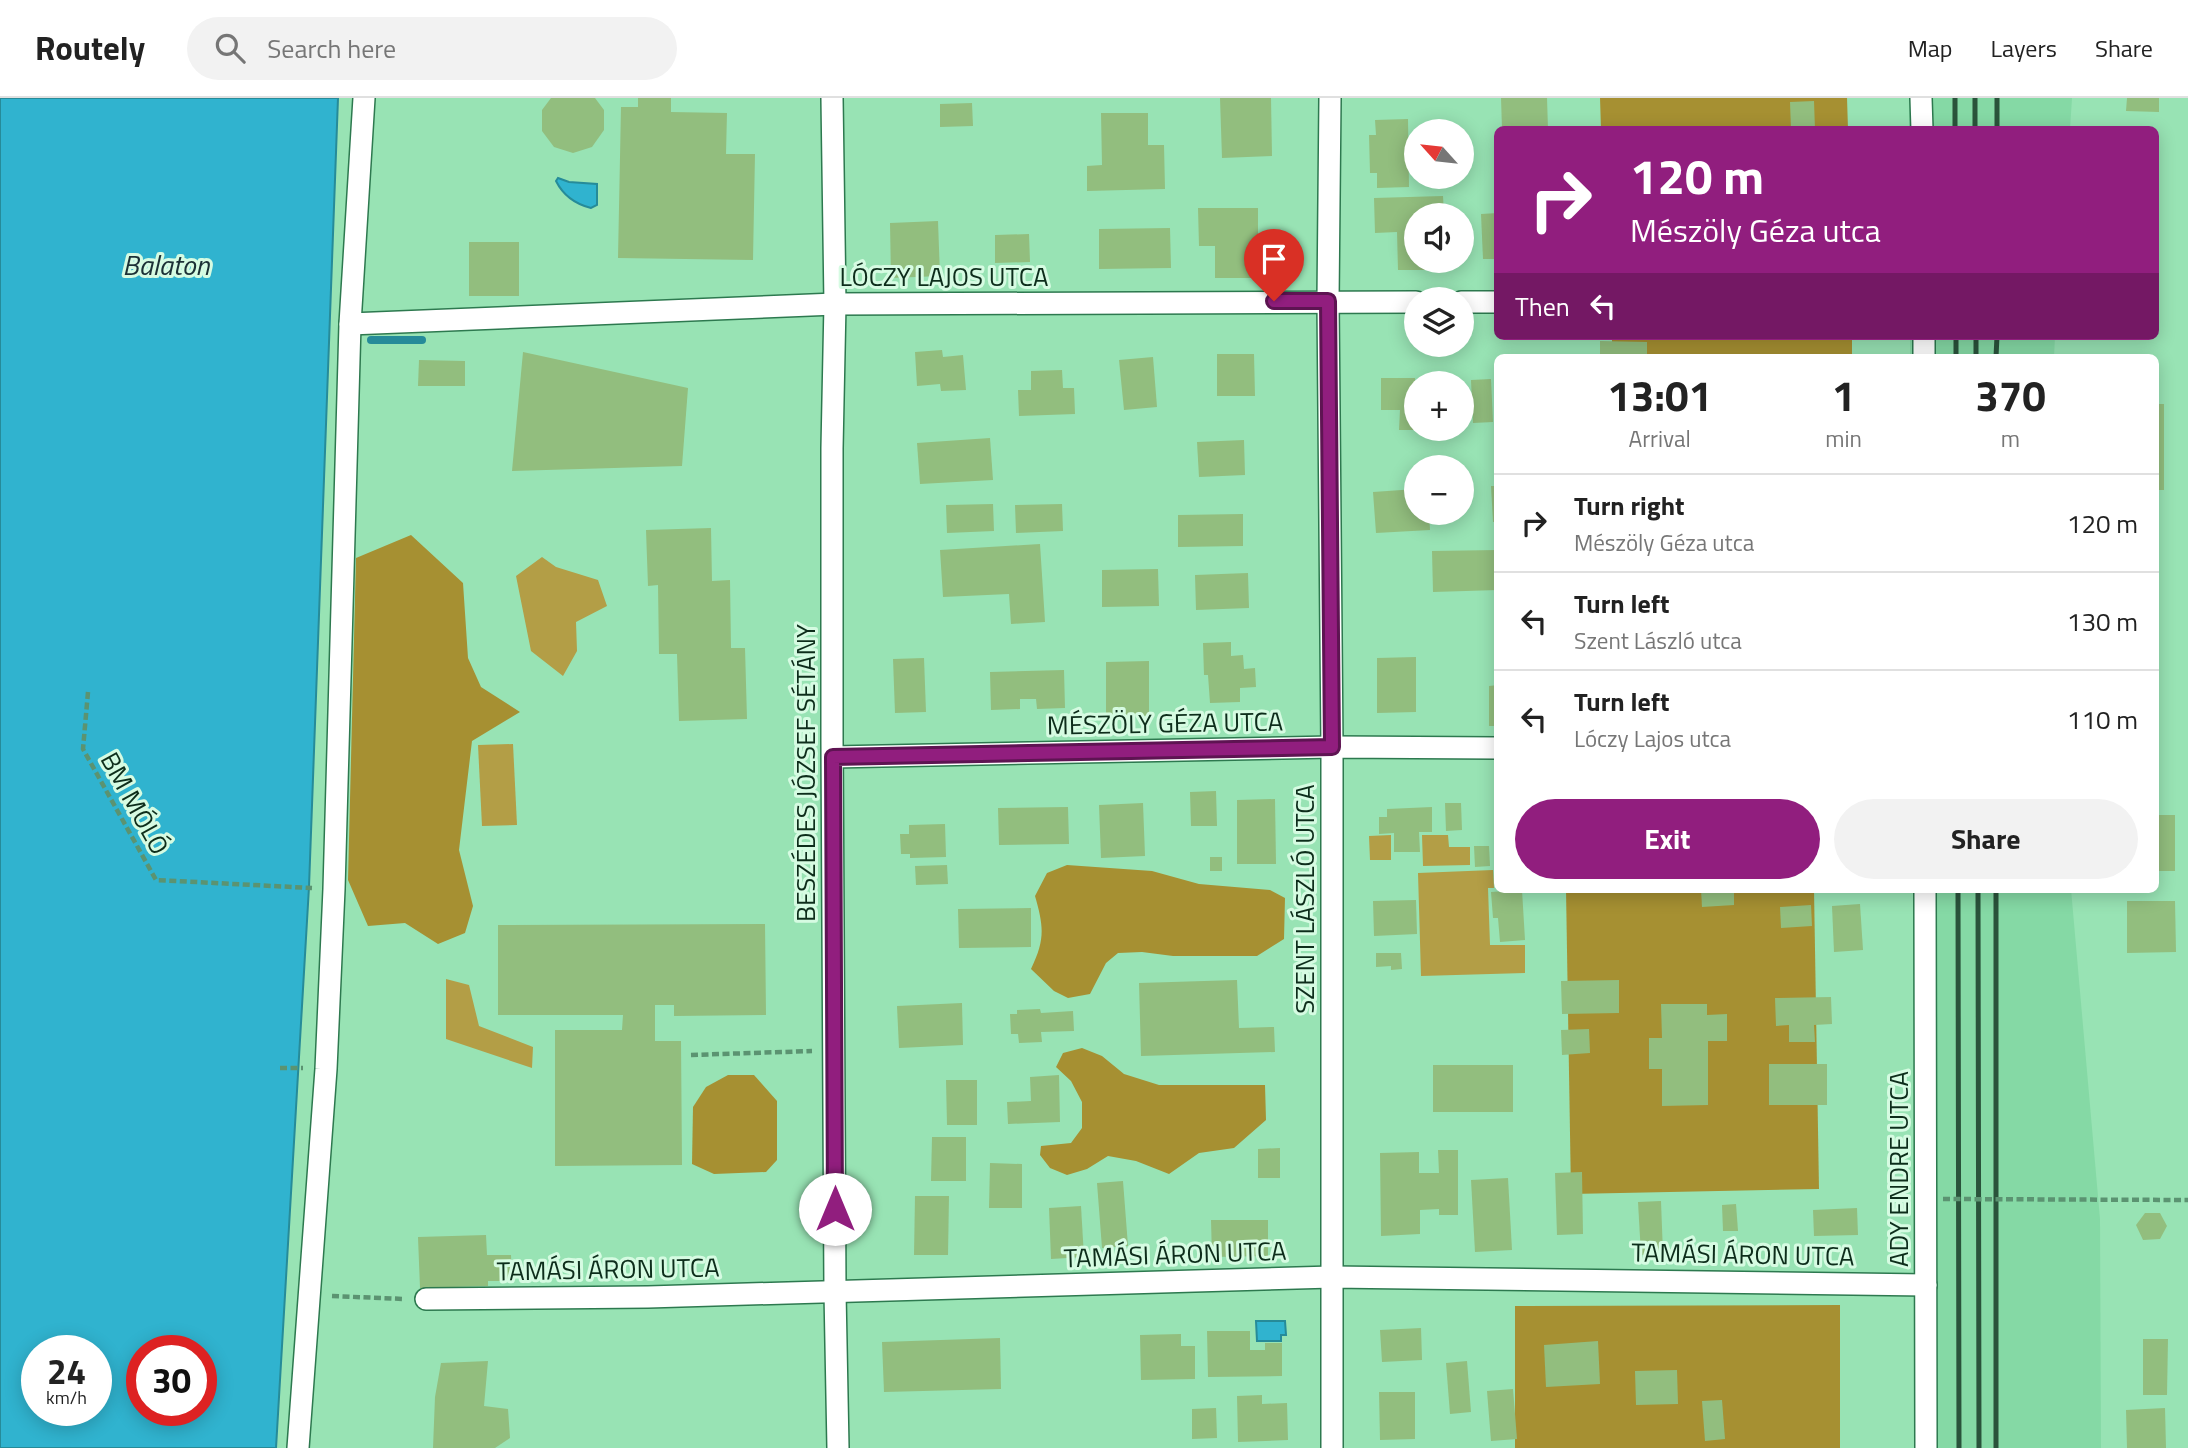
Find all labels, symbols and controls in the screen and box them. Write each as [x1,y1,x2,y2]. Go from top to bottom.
search box [187,17,677,80]
text: Routely [35,23,145,73]
icon: search [211,29,249,67]
text: Search here [267,29,396,68]
text: Map [1908,30,1953,66]
text: Layers [1991,30,2057,66]
text: Share [2095,30,2153,66]
north arrow [1404,119,1474,189]
map controls [1404,119,1474,525]
text: 120 m [1630,138,1764,213]
icon: right [1515,154,1606,245]
button: sound [1404,203,1474,273]
text: Mészöly Géza utca [1630,206,1881,254]
pin [1244,229,1304,301]
icon: arrive [1255,240,1293,278]
water label: Balaton [123,243,210,286]
street label: LÓCZY LAJOS UTCA [840,257,1048,296]
button: layers [1404,287,1474,357]
text: Then [1515,287,1570,326]
icon: left [1584,287,1622,325]
text: 13:01 [1607,363,1712,427]
text: 1 [1832,363,1855,427]
text: 370 [1975,363,2046,427]
button: + [1404,371,1474,441]
text: Arrival [1628,421,1691,456]
text: min [1825,421,1862,456]
text: m [2001,421,2020,456]
button: − [1404,455,1474,525]
text: Turn right [1574,486,1685,525]
icon: right [1515,504,1553,542]
text: 120 m [2067,504,2138,543]
text: Mészöly Géza utca [1574,525,1754,560]
text: Turn left [1574,584,1669,623]
icon: left [1515,602,1553,640]
text: 130 m [2067,602,2138,641]
text: Szent László utca [1574,623,1742,658]
street label: BESZÉDES JÓZSEF SÉTÁNY [786,624,825,922]
text: Turn left [1574,682,1669,721]
icon: left [1515,700,1553,738]
text: 110 m [2067,700,2138,739]
street label: MÉSZÖLY GÉZA UTCA [1047,701,1283,745]
text: Lóczy Lajos utca [1574,721,1731,756]
street label: BM MÓLÓ [91,745,179,861]
street label: SZENT LÁSZLÓ UTCA [1285,784,1324,1014]
button: Exit [1515,799,1820,879]
button: Share [1834,799,2138,879]
street label: ADY ENDRE UTCA [1879,1071,1918,1267]
position arrow [798,1172,872,1246]
street label: TAMÁSI ÁRON UTCA [1063,1231,1287,1277]
street label: TAMÁSI ÁRON UTCA [1631,1233,1855,1275]
street label: TAMÁSI ÁRON UTCA [496,1248,720,1290]
speed limit sign: 30 [126,1335,217,1426]
text: 24 [47,1344,86,1398]
text: km/h [46,1384,87,1411]

